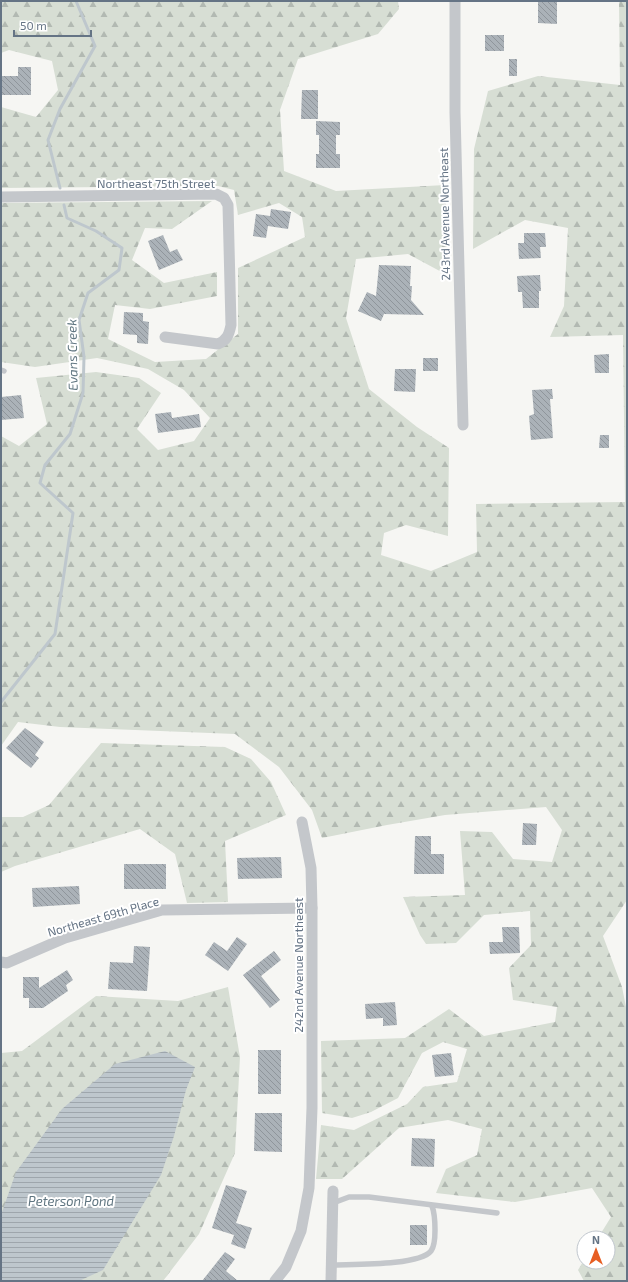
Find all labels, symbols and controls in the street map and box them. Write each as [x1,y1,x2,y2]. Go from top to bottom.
scale bar [14,12,91,38]
text: 50 m [20,18,47,32]
street label: 243rd Avenue Northeast [436,147,452,281]
street label: Northeast 75th Street [97,176,216,190]
water label: Evans Creek [63,319,81,391]
street label: Northeast 69th Place [46,893,160,939]
street label: 242nd Avenue Northeast [291,897,305,1033]
water label: Peterson Pond [28,1193,115,1209]
north arrow [576,1230,616,1270]
text: N [592,1233,600,1246]

